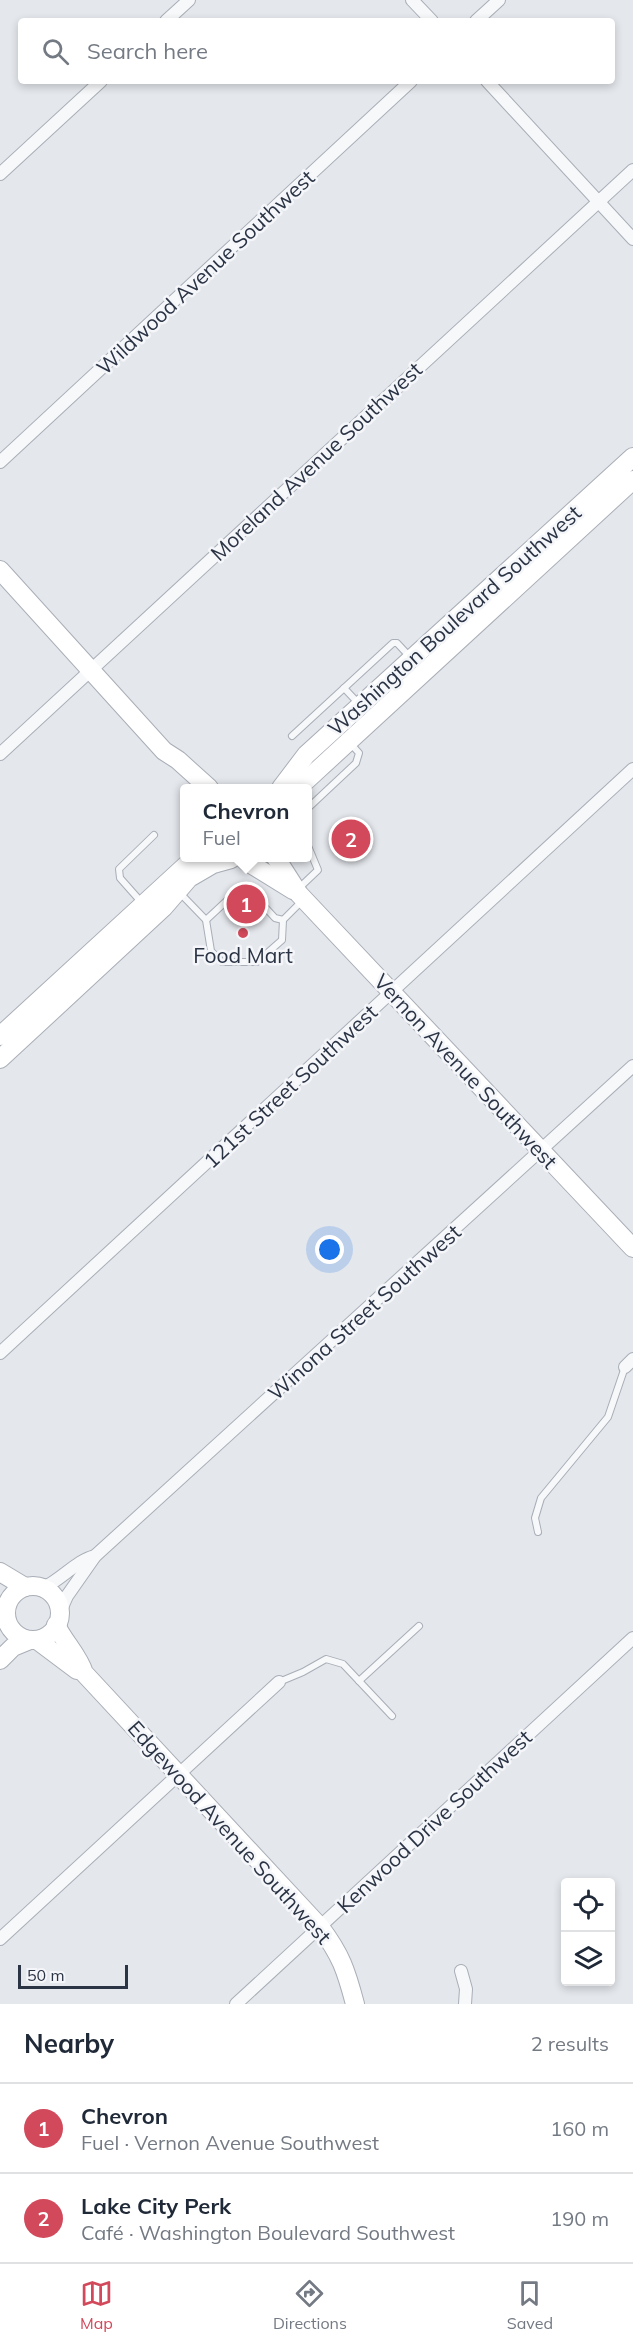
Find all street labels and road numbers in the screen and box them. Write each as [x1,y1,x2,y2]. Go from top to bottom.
street label: Wildwood Avenue Southwest [91,164,319,380]
street label: Moreland Avenue Southwest [205,356,427,566]
street label: Washington Boulevard Southwest [322,499,586,741]
street label: Vernon Avenue Southwest [369,968,563,1174]
street label: 121st Street Southwest [198,999,382,1173]
street label: Winona Street Southwest [262,1219,466,1405]
street label: Edgewood Avenue Southwest [123,1715,337,1949]
street label: Kenwood Drive Southwest [331,1724,537,1918]

